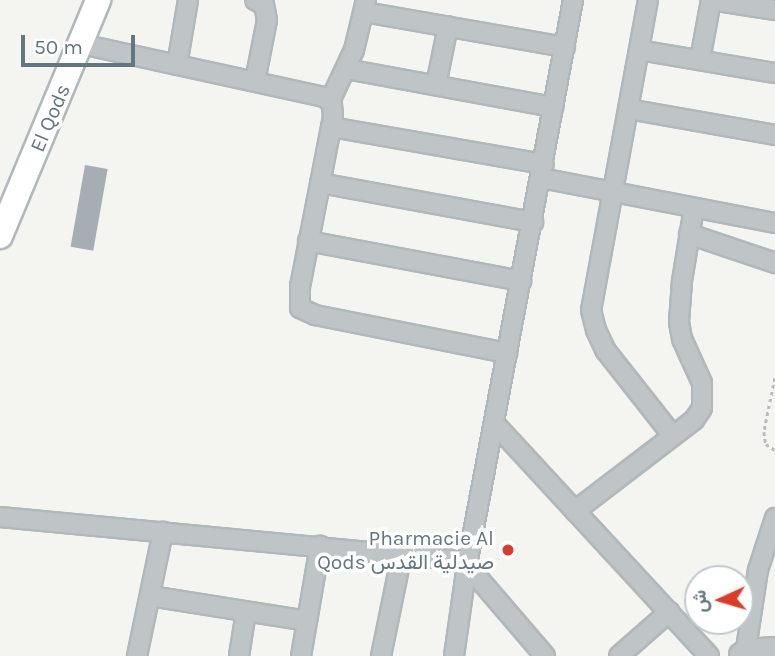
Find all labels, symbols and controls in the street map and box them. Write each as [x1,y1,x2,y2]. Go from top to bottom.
scale bar [24,21,138,65]
text: 50 m [34,35,83,59]
street label: El Qods [24,80,76,156]
place label: Pharmacie Al Qods صيدلية القدس [317,525,494,575]
marker: Pharmacie Al Qods صيدلية القدس [500,542,516,558]
north arrow [684,565,754,635]
text: ش [688,589,712,613]

